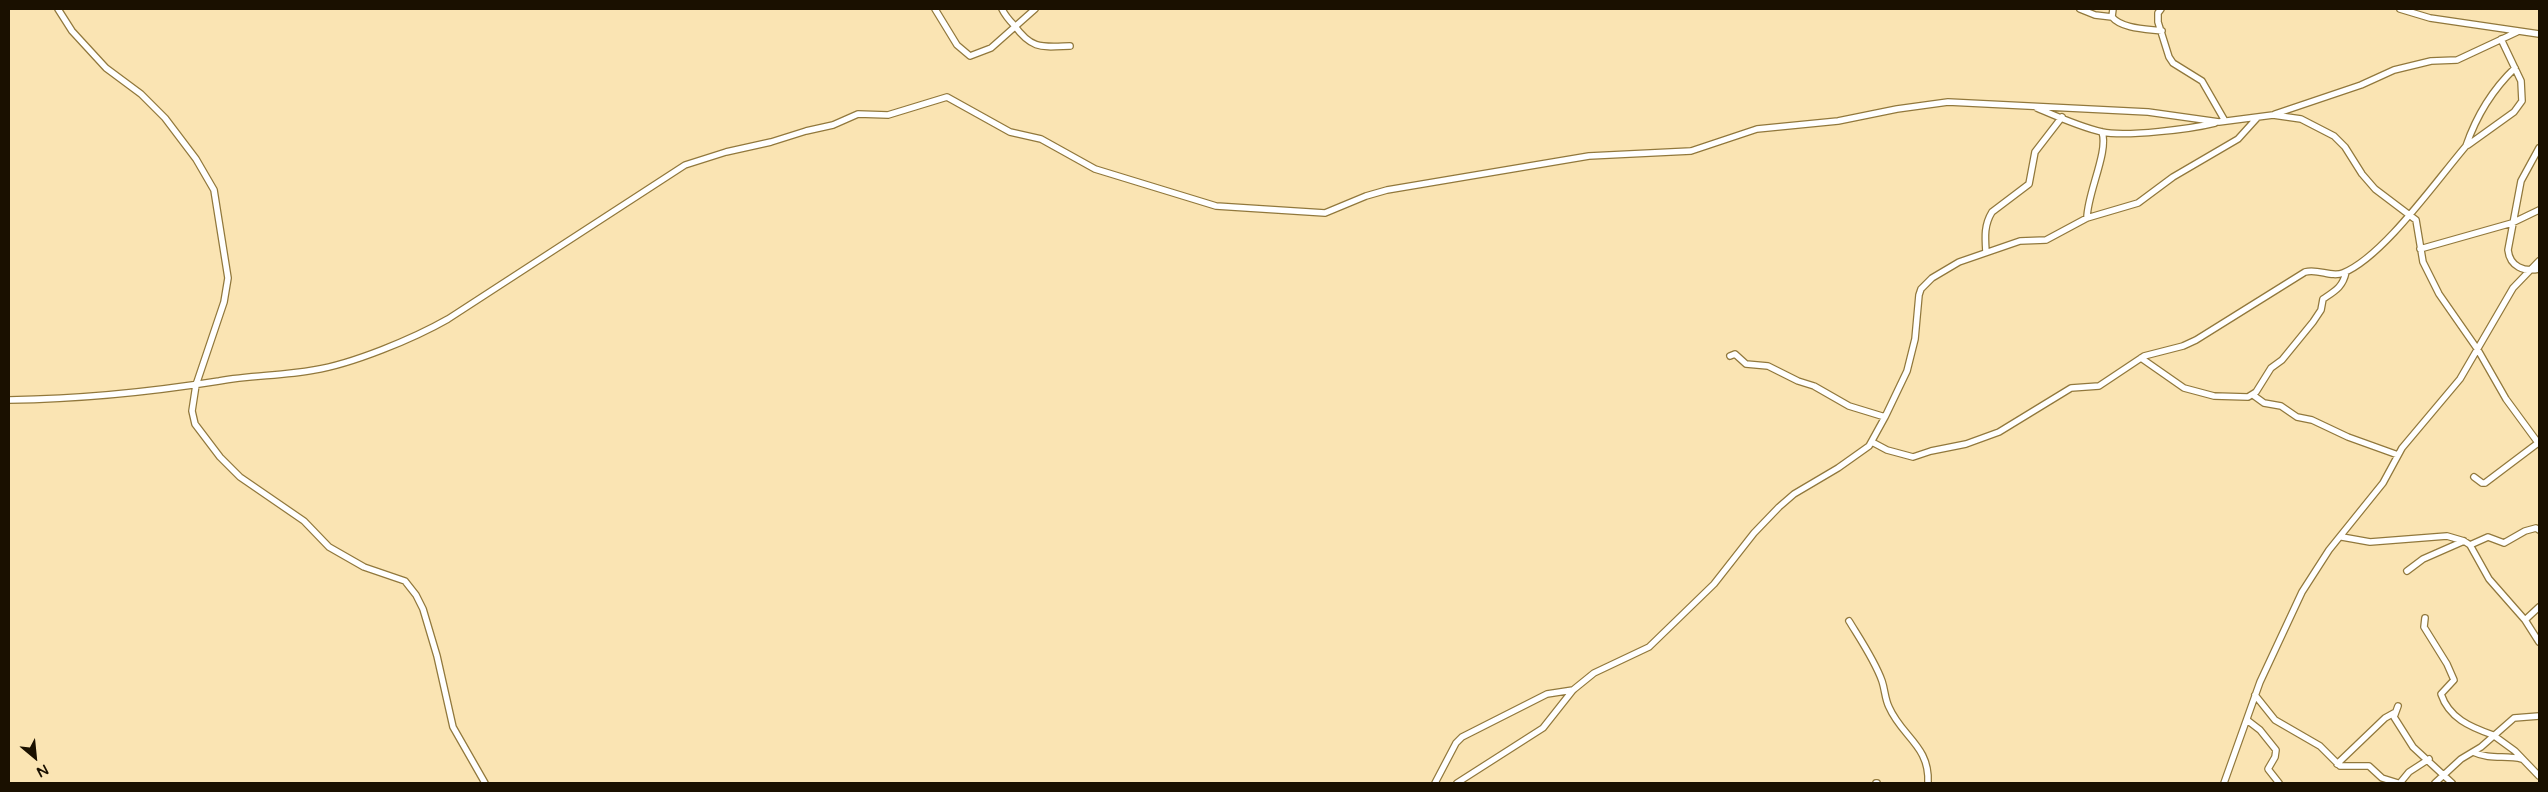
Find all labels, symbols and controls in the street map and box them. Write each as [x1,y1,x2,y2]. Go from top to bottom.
north arrow [10,732,60,782]
text: N [33,761,51,781]

